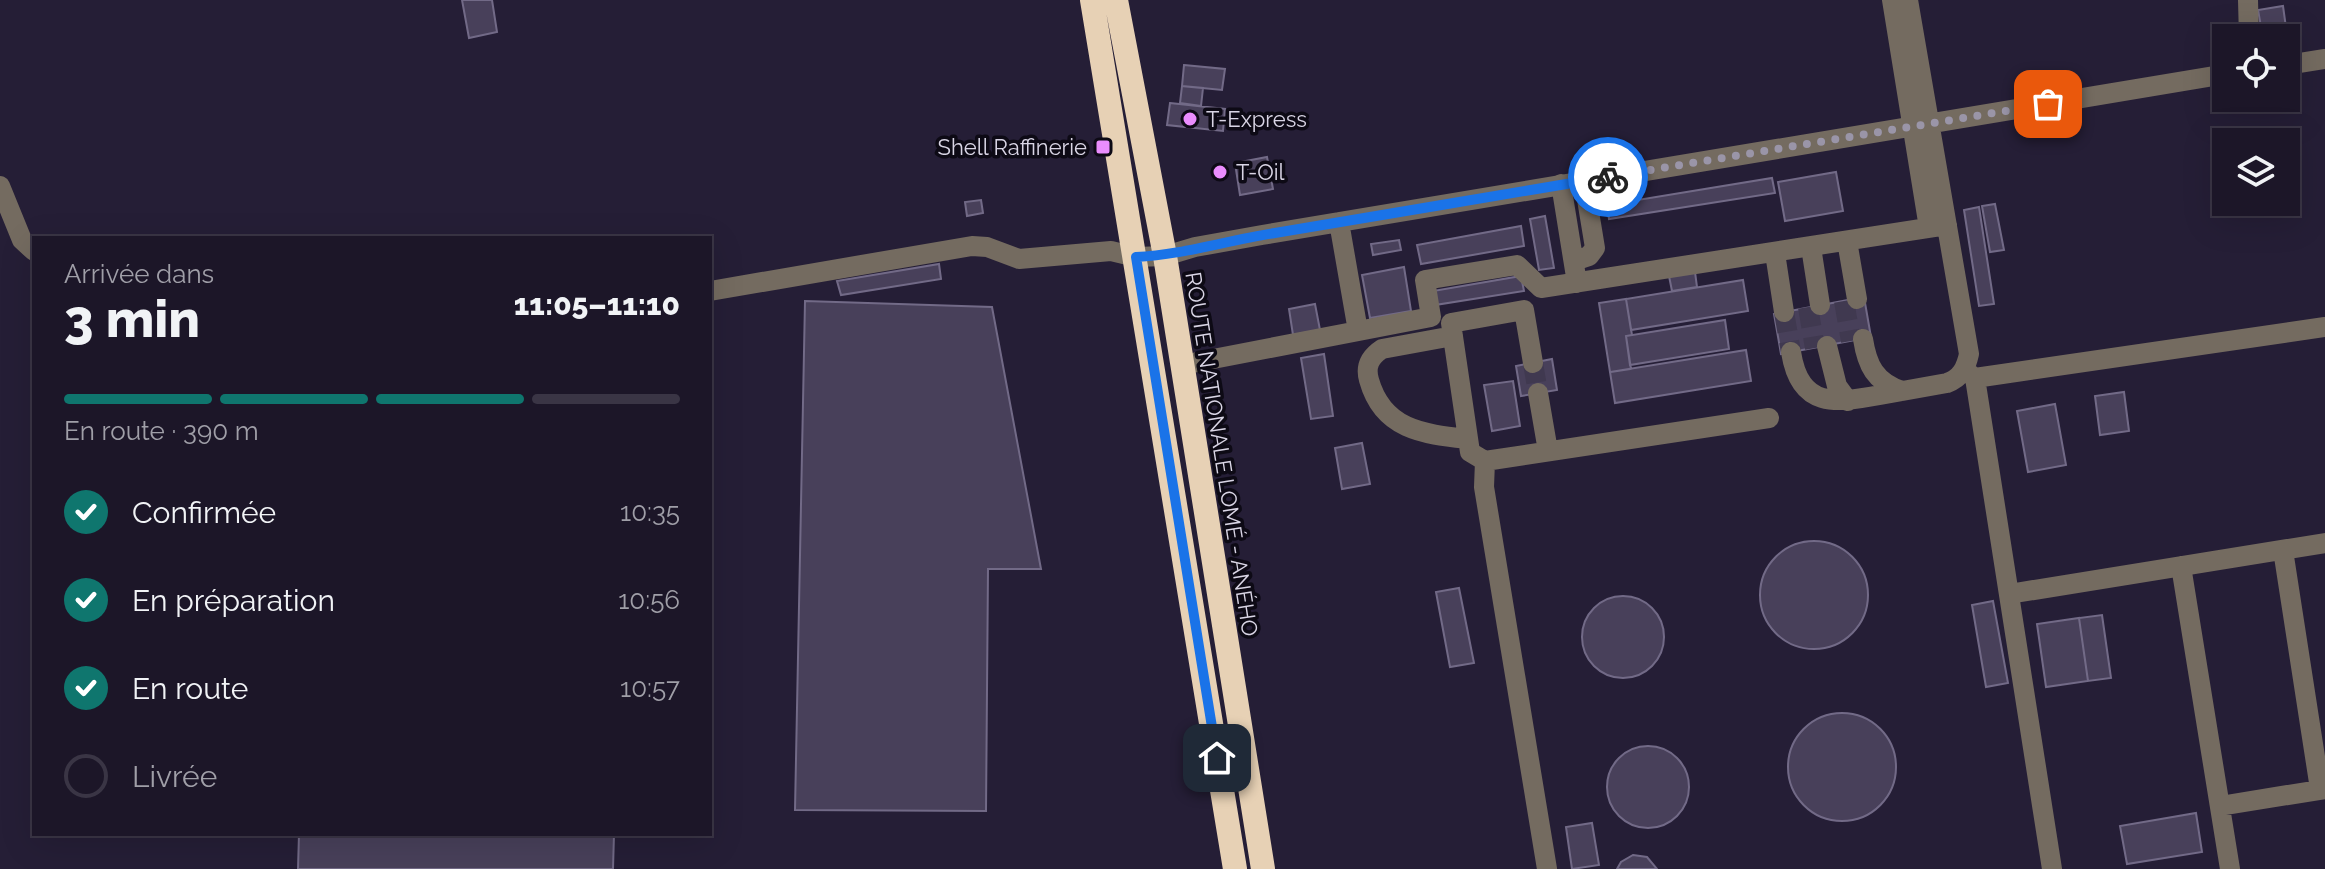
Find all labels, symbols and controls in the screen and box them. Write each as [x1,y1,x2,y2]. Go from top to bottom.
map controls [2212,24,2300,216]
button: locate [2212,24,2300,112]
pin [2014,70,2082,138]
icon: bag [2026,82,2070,126]
place label: T-Express [1206,106,1307,132]
marker: T-Express [1181,110,1199,128]
button: layers [2212,128,2300,216]
place label: Shell Raffinerie [938,134,1087,160]
courier [1568,137,1648,217]
marker: Shell Raffinerie [1094,138,1112,156]
icon: bike [1586,155,1630,199]
place label: T-Oil [1236,159,1285,185]
marker: T-Oil [1211,163,1229,181]
text: Arrivée dans [64,259,214,289]
street label: ROUTE NATIONALE LOMÉ - ANÉHO [1180,270,1264,638]
text: 11:05–11:10 [514,287,680,322]
text: 3 min [64,288,200,349]
text: En route · 390 m [64,416,259,446]
icon: check [64,490,108,534]
text: Confirmée [132,495,276,530]
text: 10:35 [620,497,680,527]
icon: check [64,578,108,622]
text: En préparation [132,583,335,618]
text: 10:56 [618,585,680,615]
icon: check [64,666,108,710]
text: En route [132,671,248,706]
text: 10:57 [620,673,680,703]
pin [1183,724,1251,792]
icon: home [1195,736,1239,780]
text: Livrée [132,759,217,794]

